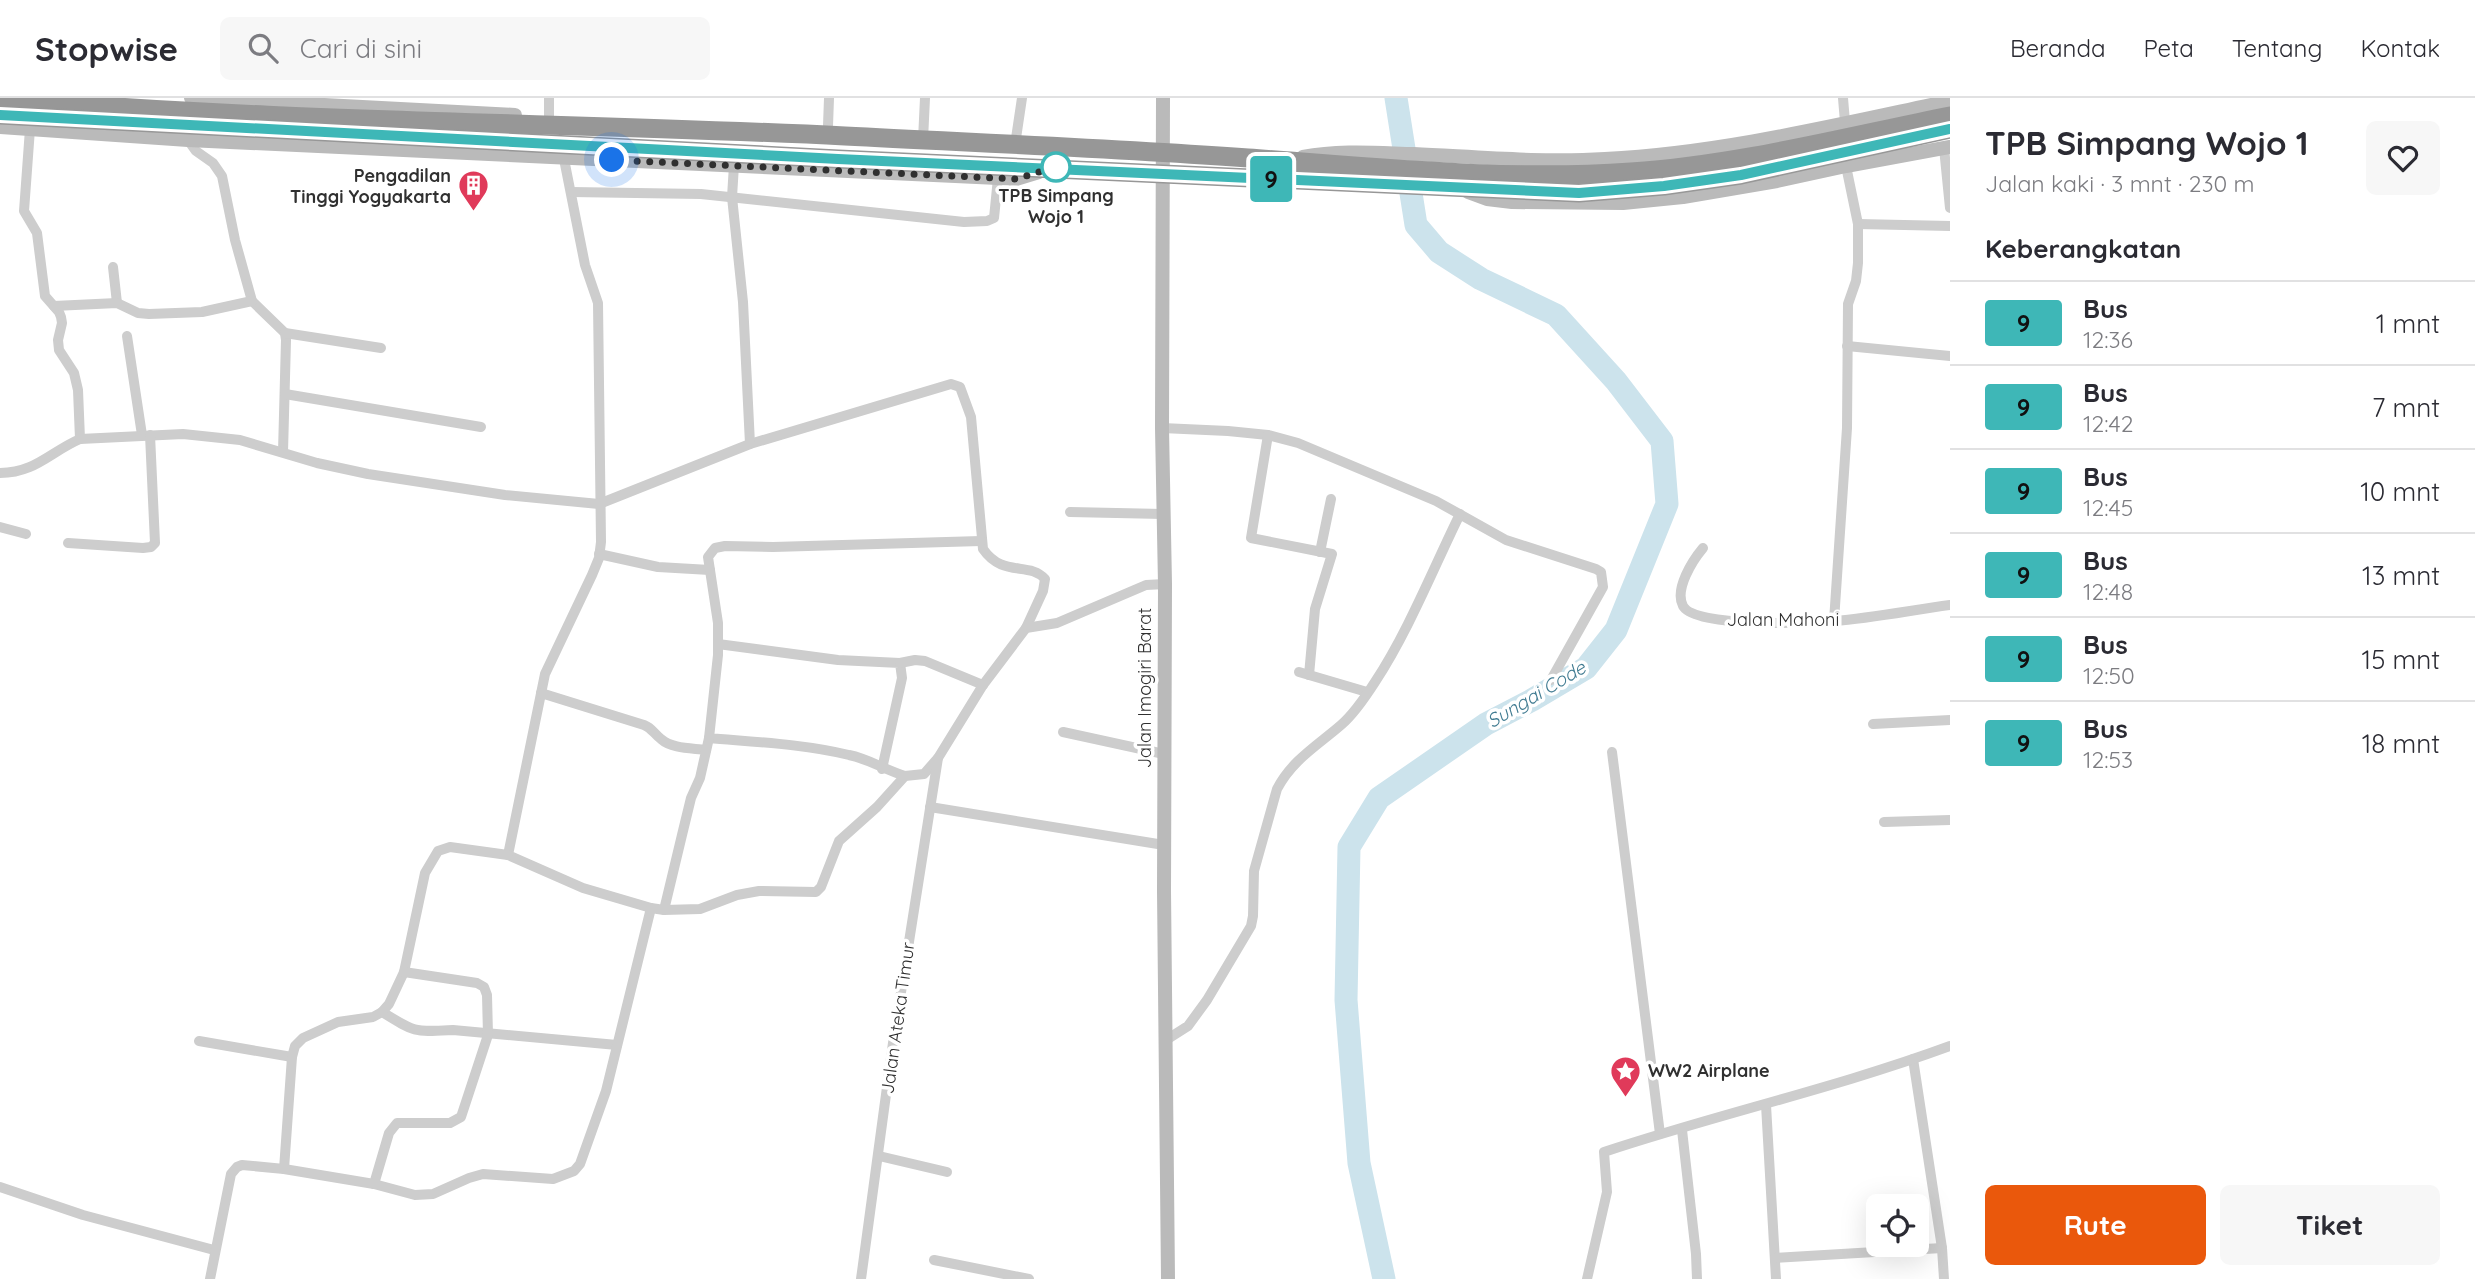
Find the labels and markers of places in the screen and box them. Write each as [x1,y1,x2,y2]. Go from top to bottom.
marker: TPB Simpang Wojo 1 [1041,152,1071,182]
place label: Pengadilan Tinggi Yogyakarta [290,164,451,208]
building icon: Pengadilan Tinggi Yogyakarta [457,169,491,213]
place label: TPB Simpang Wojo 1 [998,184,1114,228]
place icon: WW2 Airplane [1608,1054,1642,1098]
place label: WW2 Airplane [1648,1059,1770,1082]

